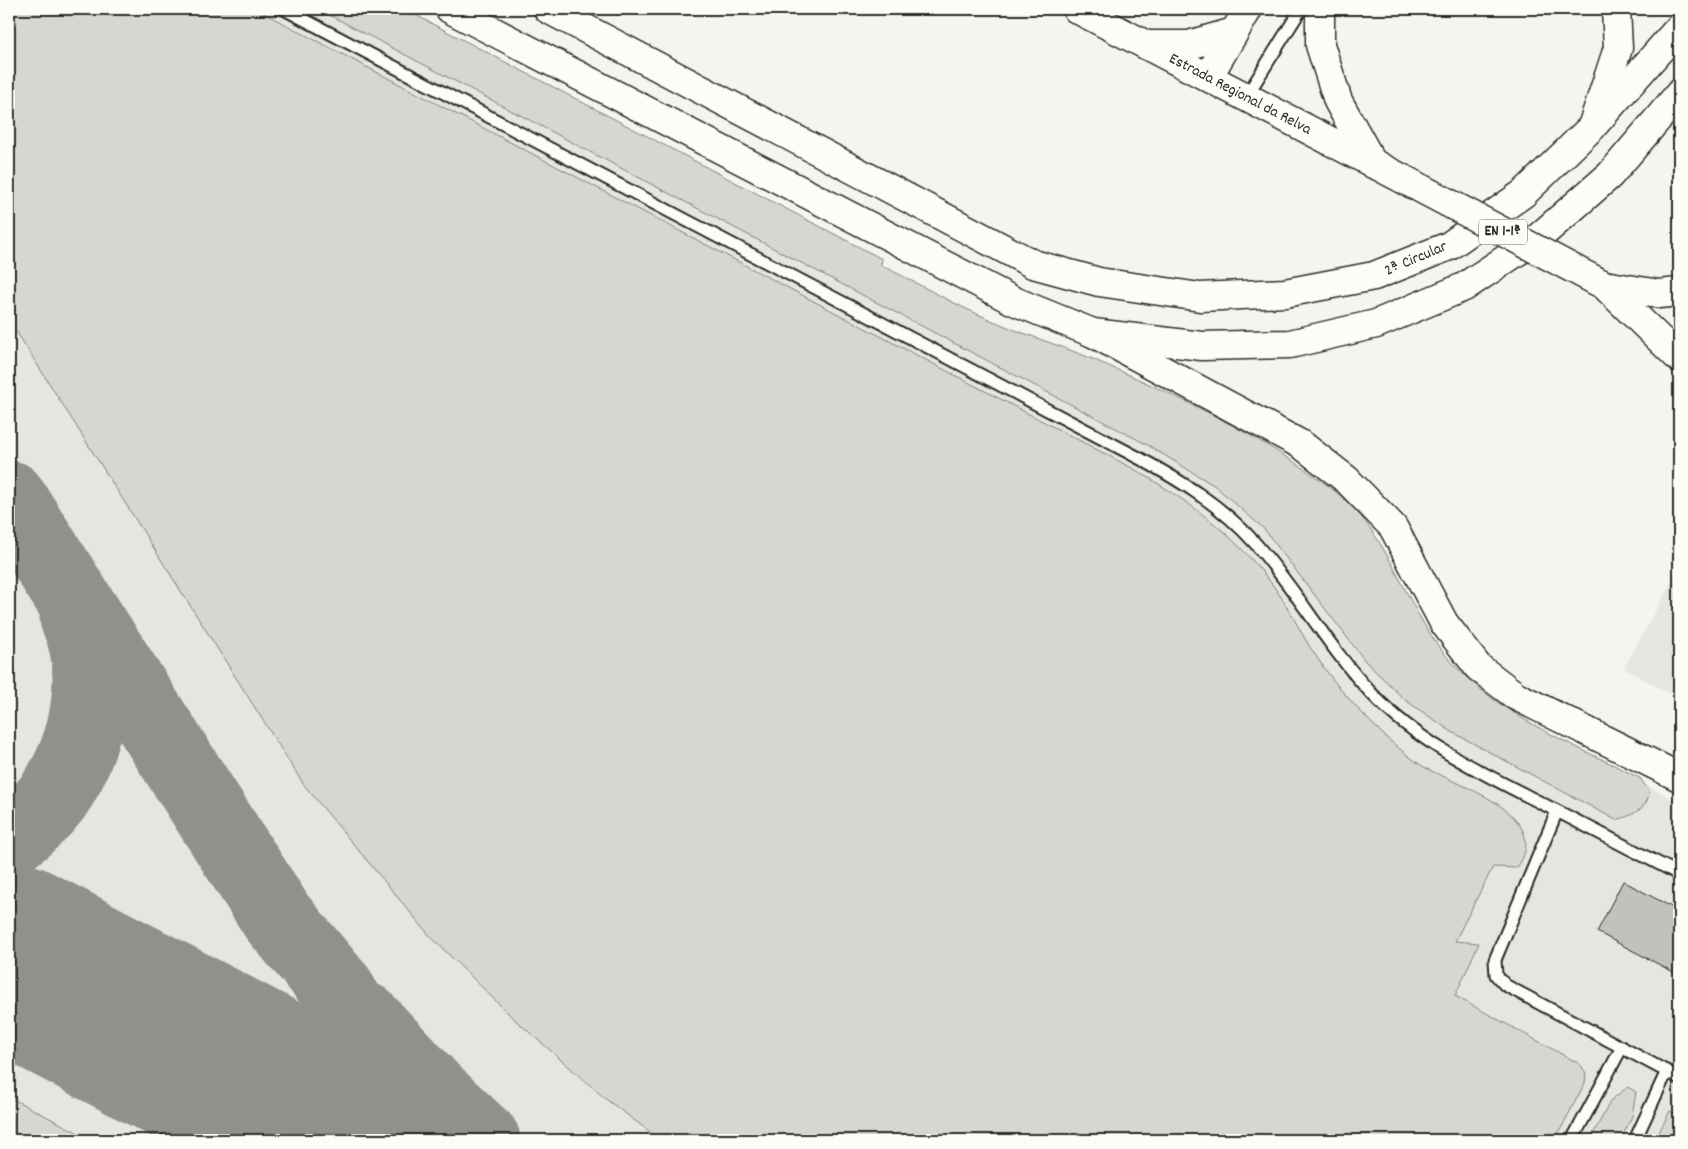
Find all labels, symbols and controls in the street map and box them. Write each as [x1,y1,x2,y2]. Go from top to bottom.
street label: Estrada Regional da Relva [1165,47,1316,141]
road number: EN 1-1ª [1479,220,1527,244]
street label: 2ª Circular [1381,235,1451,283]

